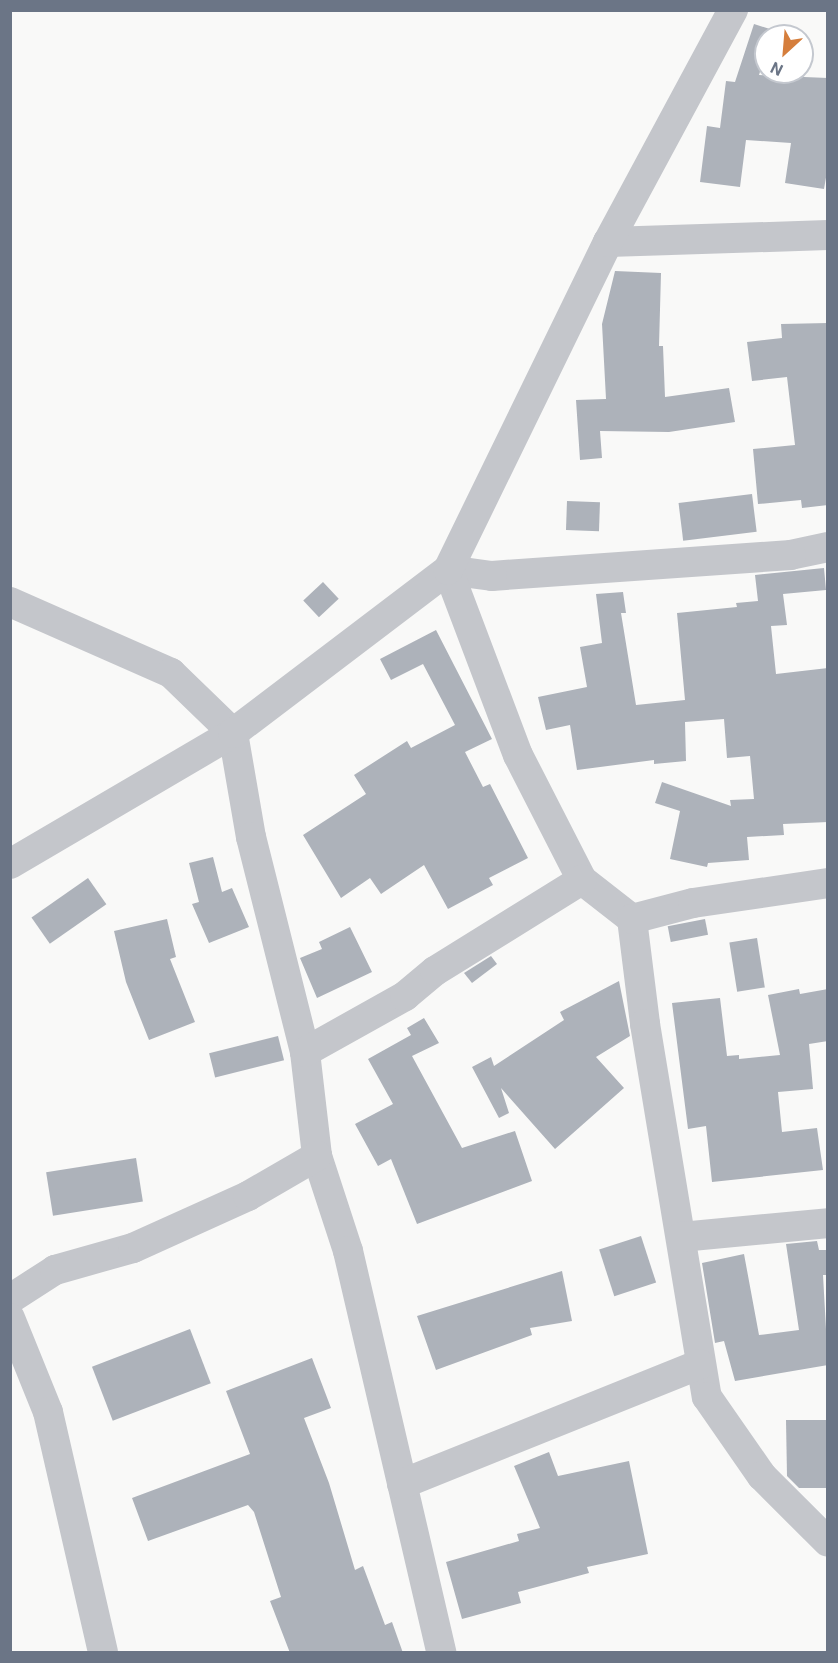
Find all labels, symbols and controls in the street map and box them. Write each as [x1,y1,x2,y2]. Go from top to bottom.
north arrow [754,24,814,84]
text: N [768,58,786,80]

